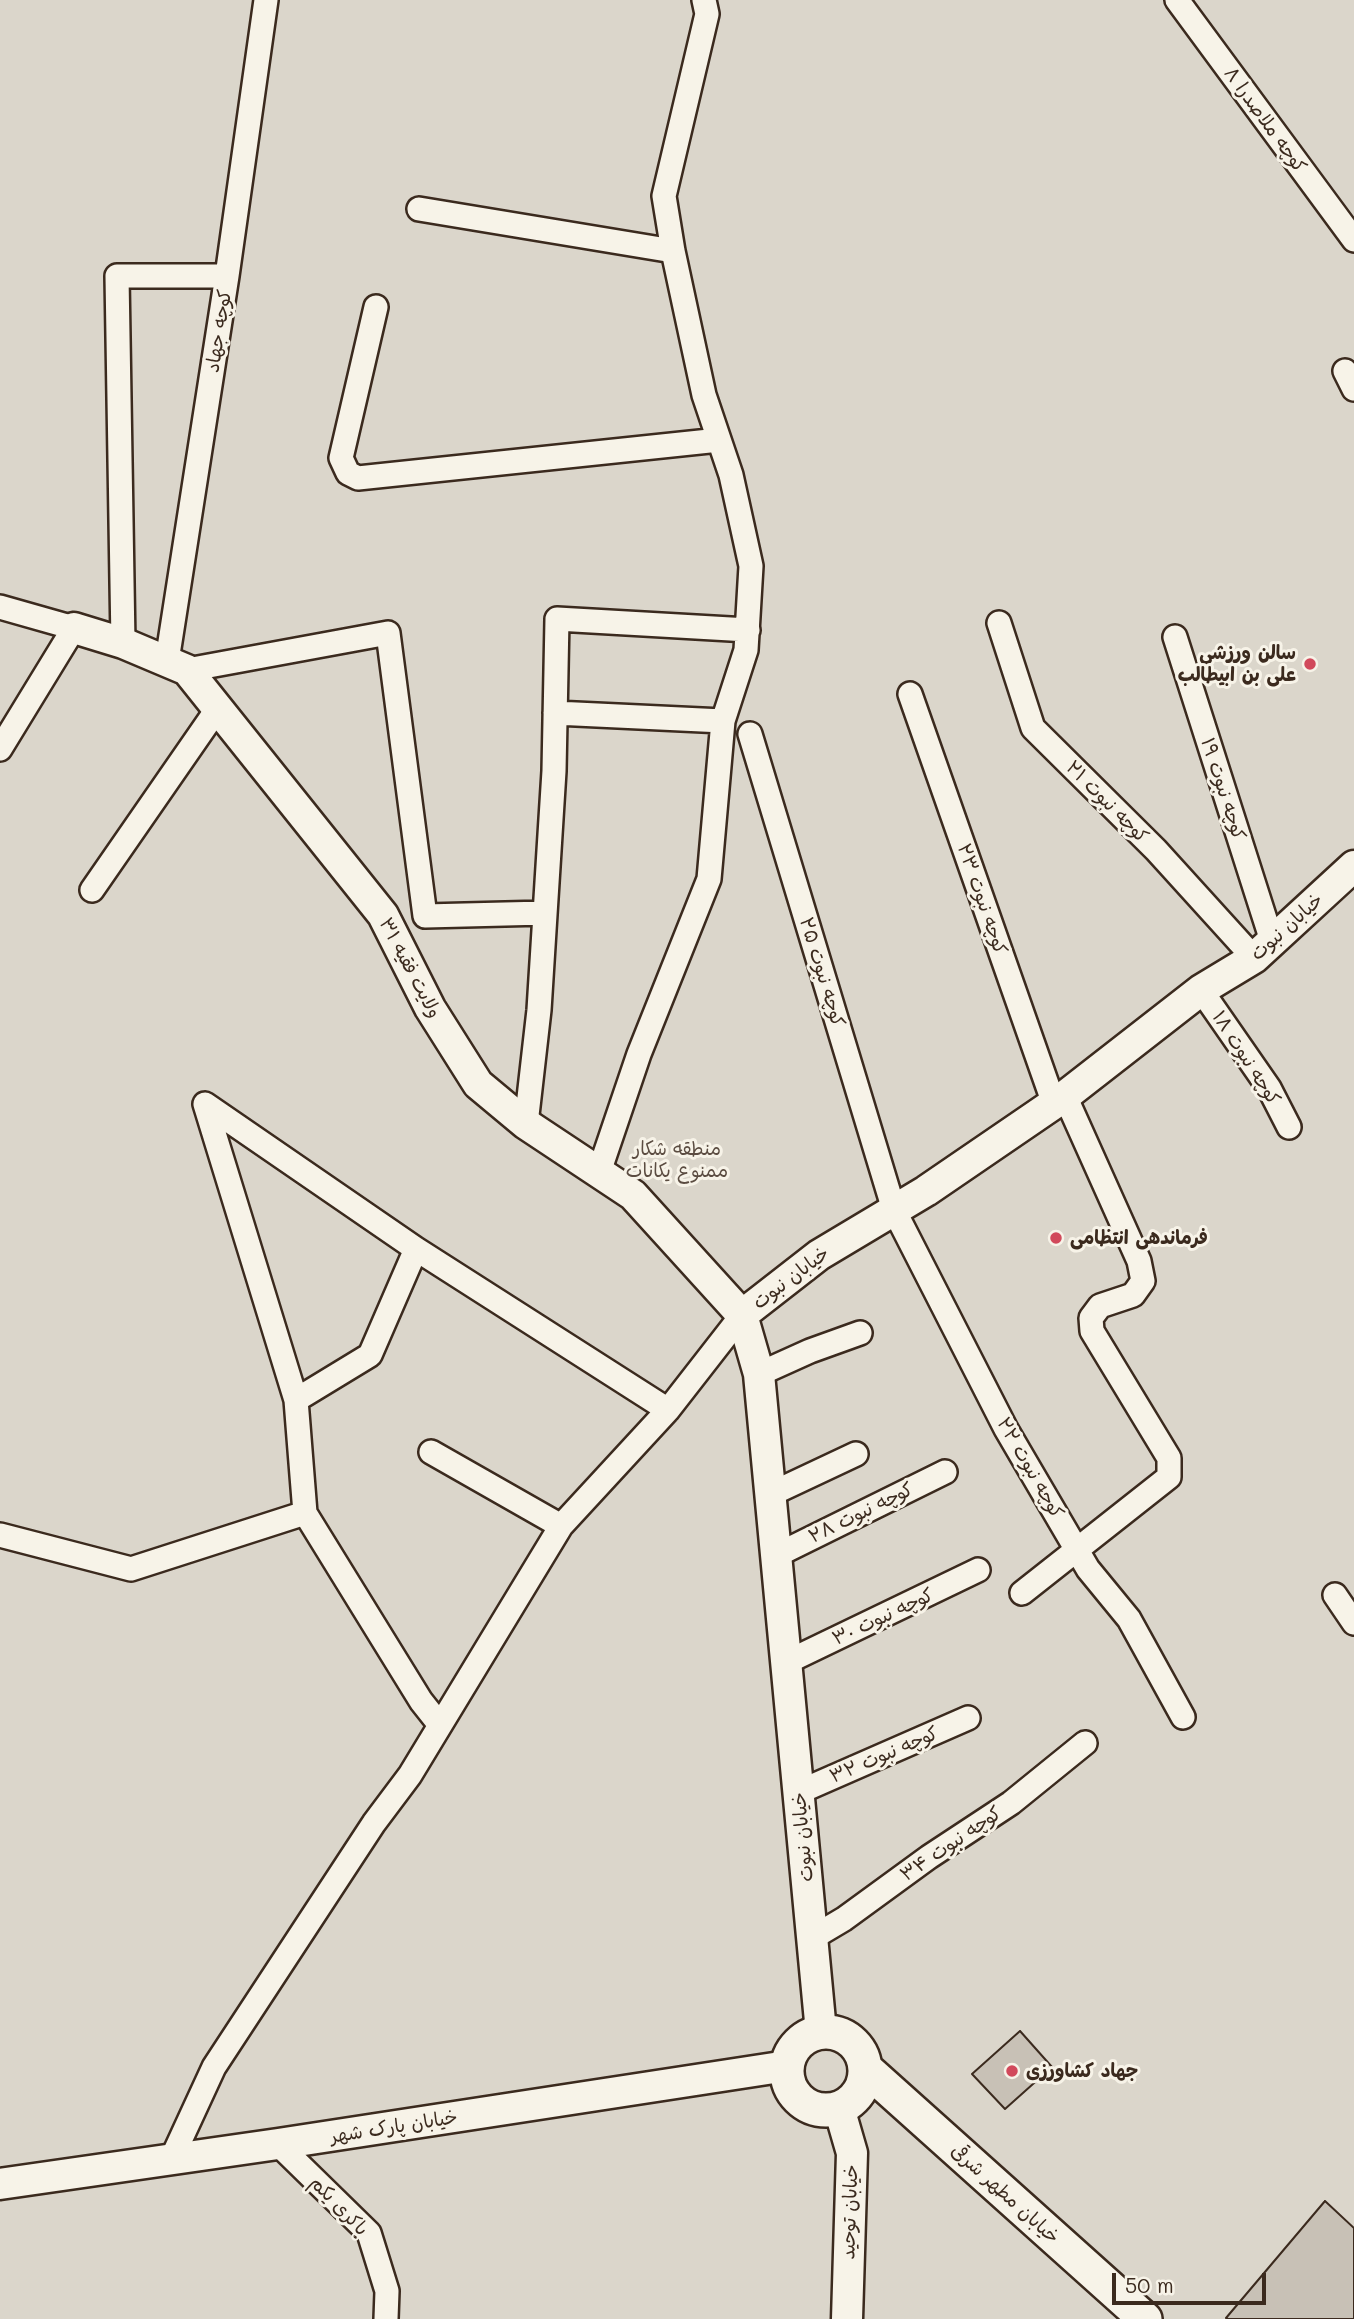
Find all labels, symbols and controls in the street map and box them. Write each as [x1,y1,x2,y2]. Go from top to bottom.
street label: کوچه ملاصدرا ۸ [1219,63,1311,177]
street label: کوچه جهاد [201,288,237,374]
place label: سالن ورزشی علی بن ابیطالب [1178,642,1296,686]
marker: سالن ورزشی علی بن ابیطالب [1302,656,1318,672]
street label: کوچه نبوت ۱۹ [1196,735,1250,843]
street label: کوچه نبوت ۲۱ [1061,756,1153,848]
street label: کوچه نبوت ۲۳ [952,841,1012,957]
street label: خیابان نبوت [1246,889,1328,965]
street label: ولایت فقیه ۳۱ [374,914,446,1022]
street label: کوچه نبوت ۲۵ [795,914,849,1030]
street label: کوچه نبوت ۱۸ [1207,1007,1285,1109]
park label: منطقه شکار ممنوع یکانات [626,1138,728,1182]
place label: فرماندهی انتظامی [1070,1227,1208,1249]
marker: فرماندهی انتظامی [1048,1230,1064,1246]
street label: خیابان نبوت [748,1242,834,1314]
street label: کوچه نبوت ۲۲ [992,1413,1068,1523]
street label: کوچه نبوت ۲۸ [805,1478,917,1548]
street label: کوچه نبوت ۳۰ [829,1584,937,1650]
street label: کوچه نبوت ۳۲ [826,1722,942,1788]
street label: خیابان نبوت [788,1791,818,1883]
street label: کوچه نبوت ۳۴ [896,1802,1006,1886]
place label: جهاد کشاورزی [1026,2060,1138,2082]
marker: جهاد کشاورزی [1004,2063,1020,2079]
street label: خیابان پارک شهر [329,2106,459,2148]
street label: خیابان مطهر شرقی [946,2139,1064,2249]
street label: خیابان توحید [837,2164,863,2260]
street label: باکری یکم [305,2171,373,2241]
scale bar [1116,2260,1270,2304]
text: 50 m [1125,2271,1174,2298]

